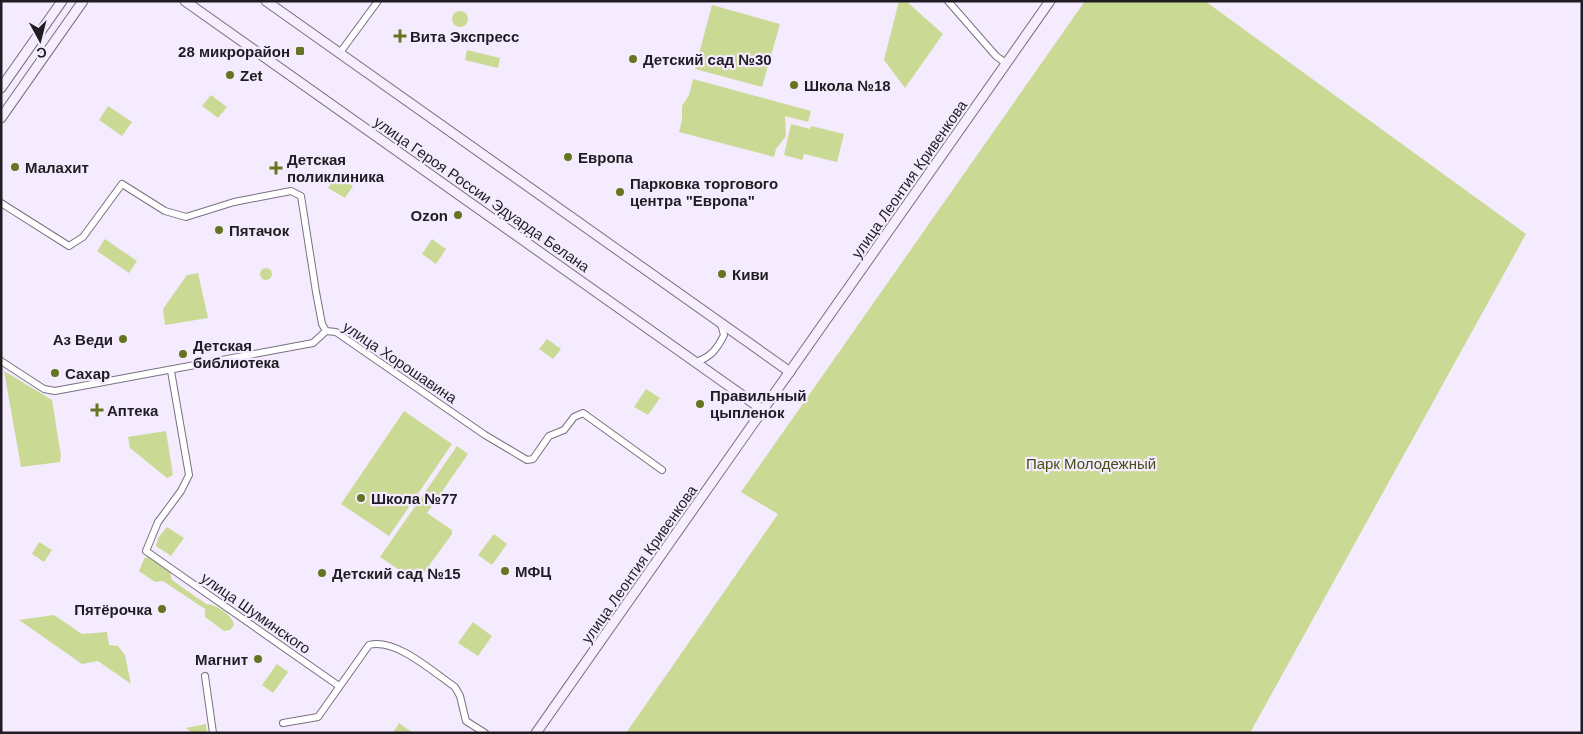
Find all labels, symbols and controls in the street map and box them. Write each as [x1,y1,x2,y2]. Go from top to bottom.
north arrow [15,15,65,65]
place label: Вита Экспресс [410,28,519,45]
marker: Вита Экспресс [394,30,406,42]
place label: 28 микрорайон [178,43,290,60]
text: С [36,44,48,61]
marker: 28 микрорайон [294,45,306,57]
place label: Детский сад №30 [643,51,772,68]
marker: Детский сад №30 [627,53,639,65]
place label: Zet [240,67,263,84]
marker: Zet [224,69,236,81]
place label: Школа №18 [804,77,891,94]
marker: Школа №18 [788,79,800,91]
street label: улица Леонтия Кривенкова [848,96,971,261]
street label: улица Героя России Эдуарда Белана [371,113,593,276]
place label: Европа [578,149,634,166]
place label: Детская поликлиника [287,151,385,185]
marker: Европа [562,151,574,163]
place label: Малахит [25,159,89,176]
marker: Малахит [9,161,21,173]
marker: Детская поликлиника [269,161,283,175]
place label: Парковка торгового центра "Европа" [630,175,778,209]
marker: Парковка торгового центра "Европа" [614,186,626,198]
place label: Ozon [411,207,448,224]
marker: Ozon [452,209,464,221]
place label: Пятачок [229,222,290,239]
marker: Пятачок [213,224,225,236]
place label: Киви [732,266,769,283]
marker: Киви [716,268,728,280]
street label: улица Хорошавина [340,318,461,407]
place label: Аз Веди [53,331,113,348]
marker: Аз Веди [117,333,129,345]
place label: Детская библиотека [193,337,280,371]
marker: Детская библиотека [177,348,189,360]
place label: Сахар [65,365,110,382]
marker: Сахар [49,367,61,379]
place label: Правильный цыпленок [710,387,807,421]
marker: Правильный цыпленок [694,398,706,410]
place label: Аптека [107,402,159,419]
marker: Аптека [91,404,103,416]
park label: Парк Молодежный [1026,455,1156,472]
street label: улица Леонтия Кривенкова [578,481,701,646]
place label: Школа №77 [371,490,458,507]
marker: Школа №77 [355,492,367,504]
place label: МФЦ [515,563,551,580]
place label: Детский сад №15 [332,565,461,582]
marker: МФЦ [499,565,511,577]
marker: Детский сад №15 [316,567,328,579]
street label: улица Шуминского [198,569,314,657]
place label: Пятёрочка [74,601,153,618]
marker: Пятёрочка [156,603,168,615]
place label: Магнит [195,651,248,668]
marker: Магнит [252,653,264,665]

